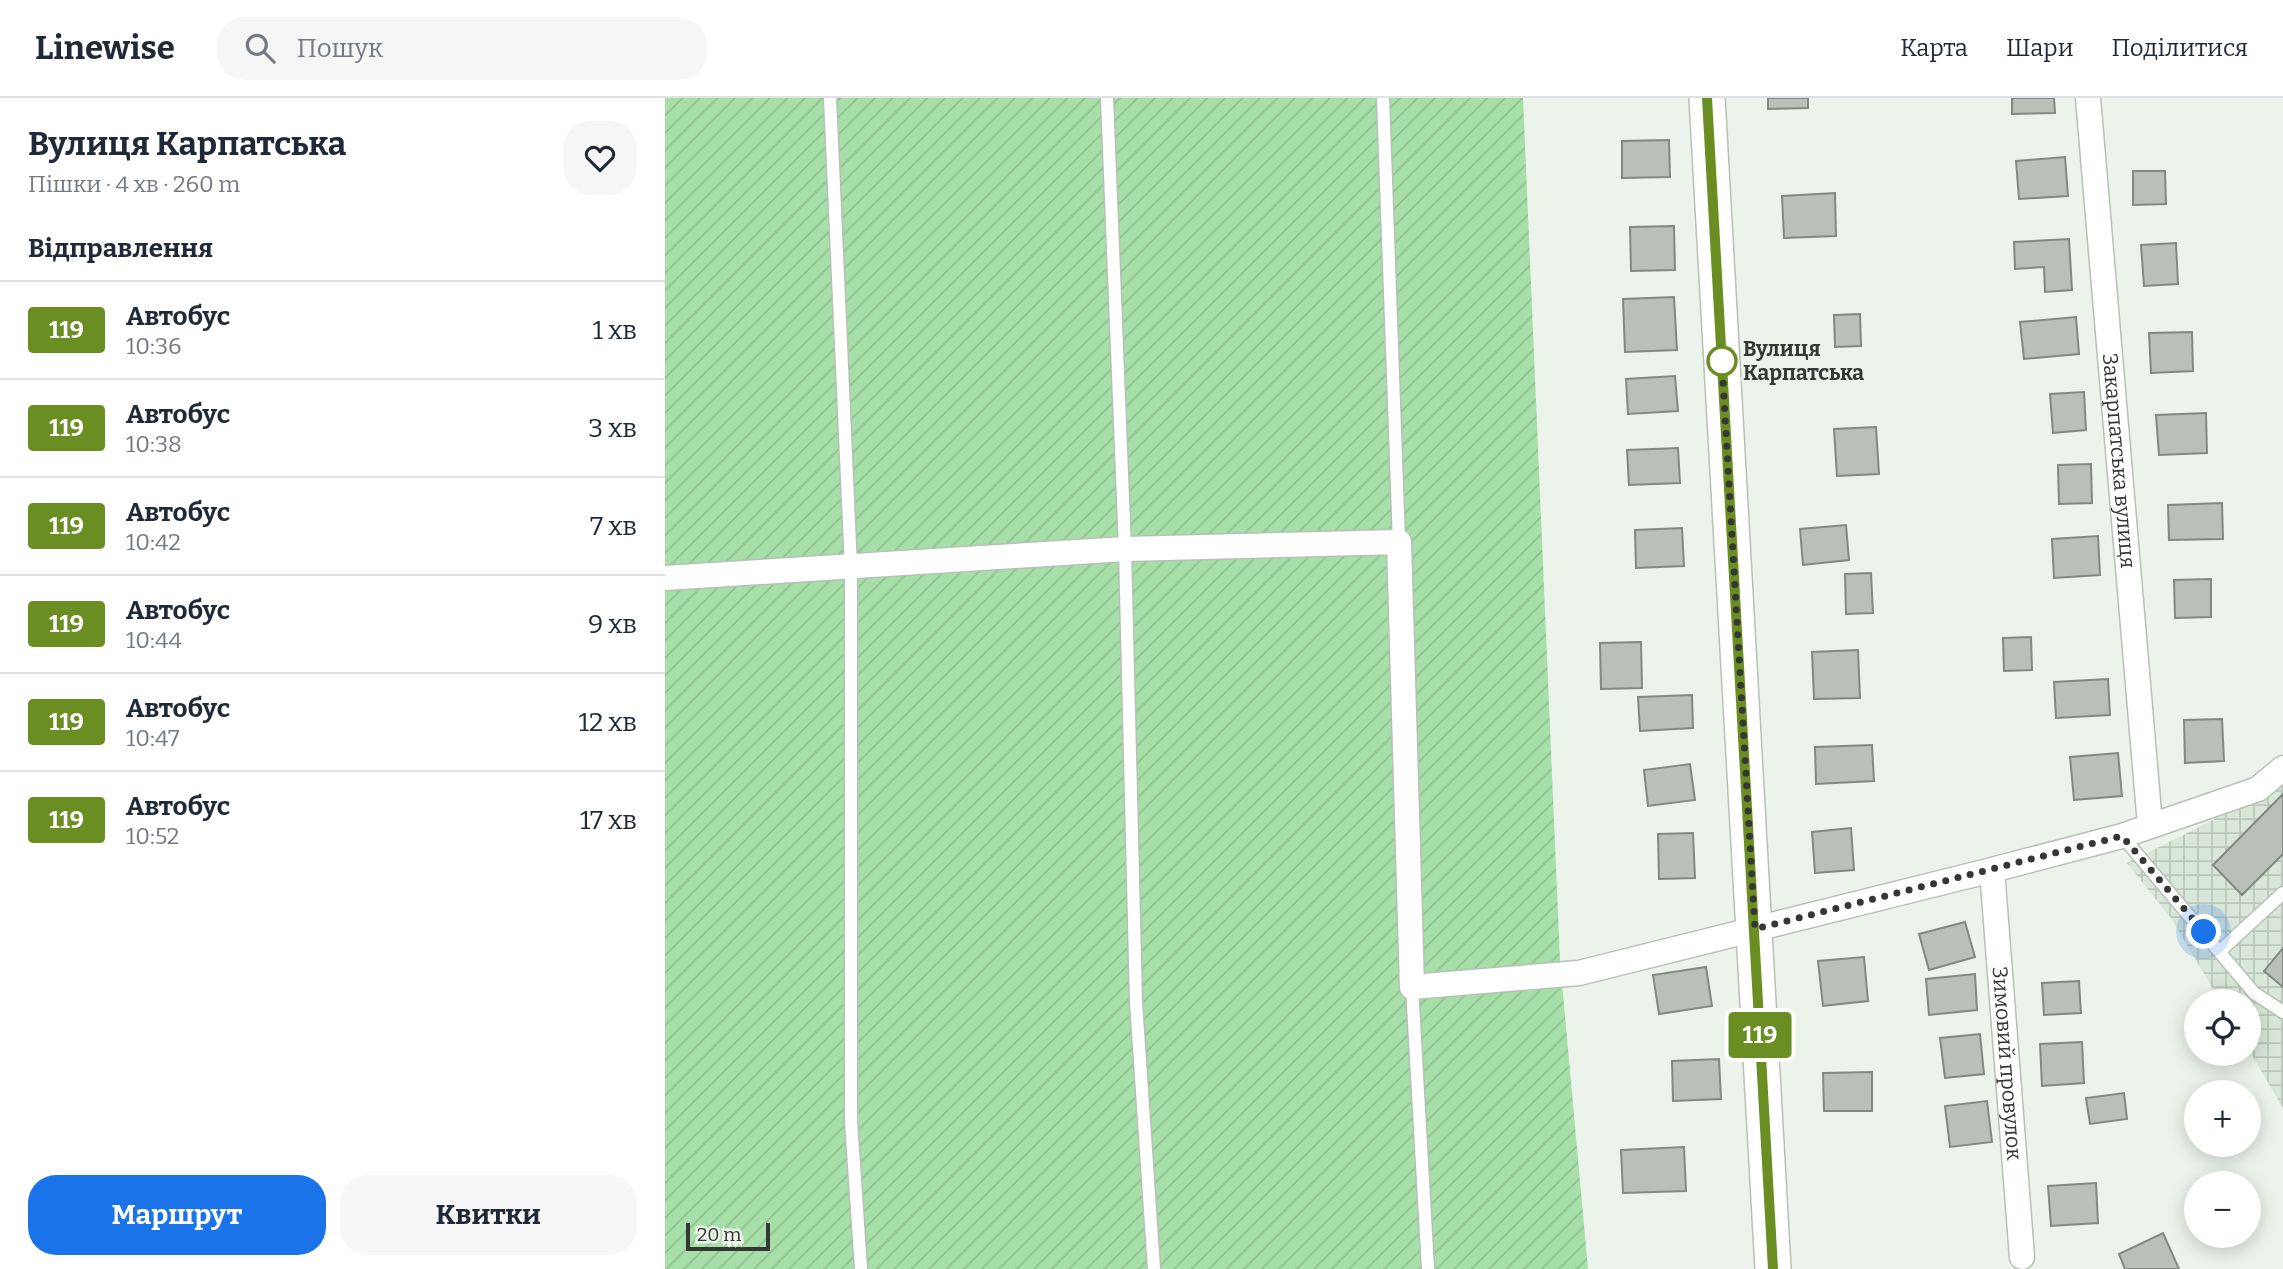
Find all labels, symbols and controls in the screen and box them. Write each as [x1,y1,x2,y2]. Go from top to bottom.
search box [217,17,707,80]
text: Linewise [35,28,175,68]
icon: search [241,29,279,67]
text: Пошук [297,33,383,64]
text: Карта [1900,34,1968,62]
text: Шари [2006,34,2074,62]
text: Поділитися [2112,34,2248,62]
button: heart [563,121,637,195]
text: Вулиця Карпатська [28,124,346,164]
text: Пішки · 4 хв · 260 m [28,170,240,198]
text: Відправлення [28,233,213,264]
text: Автобус [126,301,230,332]
text: 1 хв [593,315,637,346]
text: 119 [49,316,84,344]
text: 10:36 [126,332,182,360]
place label: Вулиця Карпатська [1743,336,1864,386]
marker: Вулиця Карпатська [1707,346,1737,376]
street label: Закарпатська вулиця [2097,352,2141,569]
text: Автобус [126,399,230,430]
text: 3 хв [588,413,637,444]
text: 119 [49,414,84,442]
text: 10:38 [126,430,182,458]
text: Автобус [126,497,230,528]
text: 7 хв [590,511,637,542]
text: 119 [49,512,84,540]
text: 10:42 [126,528,181,556]
text: Автобус [126,595,230,626]
text: 9 хв [588,609,637,640]
text: 119 [49,610,84,638]
text: 10:44 [126,626,182,654]
text: Автобус [126,693,230,724]
text: 12 хв [578,707,637,738]
text: 119 [49,708,84,736]
text: 10:47 [126,724,180,752]
text: Автобус [126,791,230,822]
text: 17 хв [580,805,637,836]
text: 119 [49,806,84,834]
text: 10:52 [126,822,179,850]
your location [2186,914,2221,949]
street label: Зимовий провулок [1987,966,2028,1162]
map controls [2184,989,2261,1248]
button: locate [2184,989,2261,1066]
line badge: 119 [1720,1012,1800,1058]
text: 119 [1743,1021,1777,1049]
button: + [2184,1080,2261,1157]
button: − [2184,1171,2261,1248]
button: Маршрут [28,1175,326,1255]
button: Квитки [340,1175,637,1255]
scale bar [686,1220,770,1252]
text: 20 m [697,1223,741,1246]

